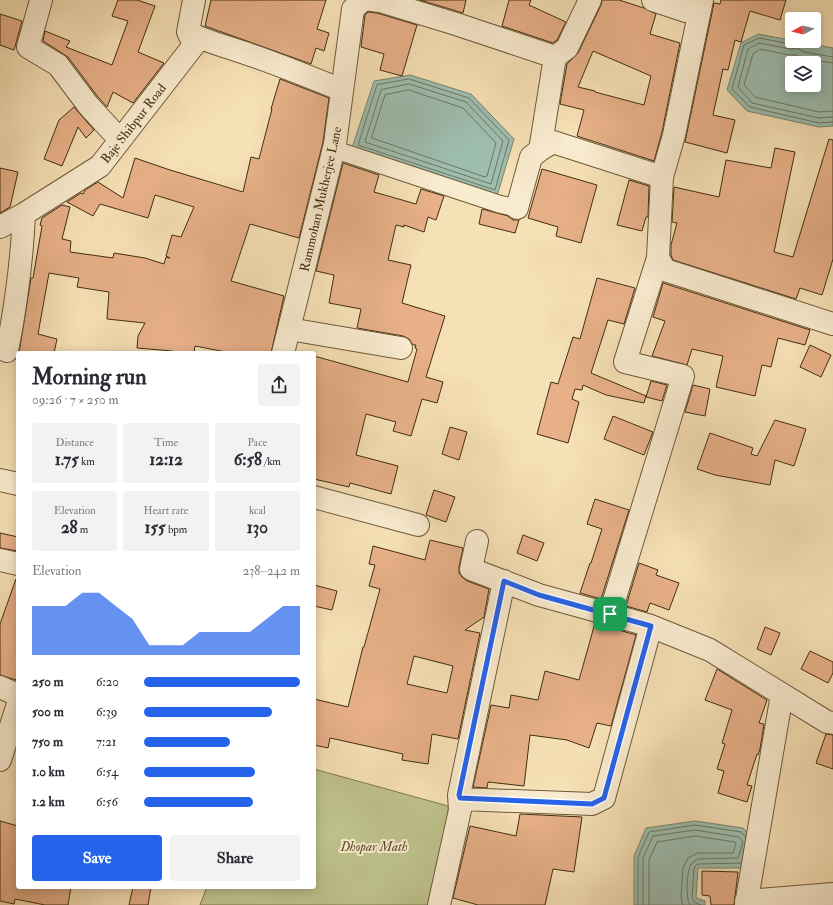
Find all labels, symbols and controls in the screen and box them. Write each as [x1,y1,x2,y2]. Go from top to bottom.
north arrow [785,12,821,48]
map controls [785,12,821,92]
button: layers [785,56,821,92]
street label: Baje Shibpur Road [98,80,171,167]
street label: Rammohan Mukherjee Lane [296,125,346,273]
text: Morning run [32,363,147,391]
button: share [258,364,300,406]
text: 09:26 · 7 × 250 m [32,392,119,408]
text: Distance [55,436,94,449]
text: Time [154,436,178,449]
text: Pace [247,436,267,449]
text: 1.75 [55,449,79,470]
text: 12:12 [149,449,183,470]
text: 6:58 [234,449,262,470]
text: km [79,455,95,468]
text: /km [262,455,281,468]
text: Elevation [54,504,96,517]
text: Heart rate [144,504,188,517]
text: kcal [249,504,266,517]
text: 28 [61,517,78,538]
text: 155 [145,517,166,538]
text: 130 [247,517,268,538]
text: m [78,523,88,536]
text: bpm [166,523,187,536]
text: Elevation [32,563,82,579]
text: 238–242 m [243,563,300,579]
pin [593,597,627,631]
icon: arrive [599,603,621,625]
text: 250 m [32,674,64,690]
text: 6:20 [96,674,119,690]
text: 500 m [32,704,64,720]
text: 6:39 [96,704,117,720]
text: 750 m [32,734,63,750]
text: 7:21 [96,734,116,750]
text: 1.0 km [32,764,65,780]
text: 6:54 [96,764,118,780]
text: 1.2 km [32,794,65,810]
text: 6:56 [96,794,118,810]
button: Save [32,835,162,881]
button: Share [170,835,300,881]
park label: Dhopar Math [339,839,408,855]

